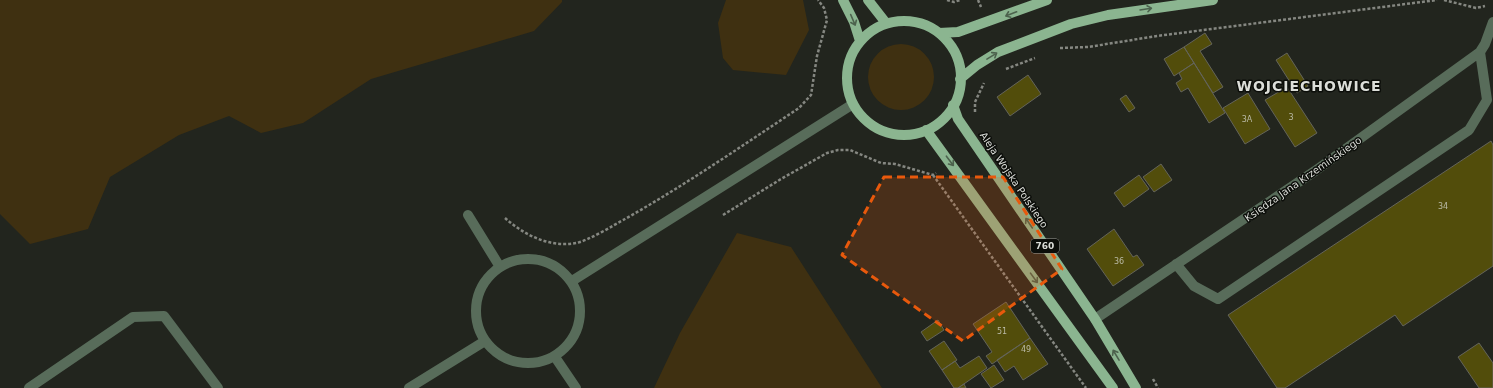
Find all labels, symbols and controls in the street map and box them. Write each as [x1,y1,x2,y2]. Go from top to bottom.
one-way arrow [1139,5,1152,13]
one-way arrow [1005,10,1017,18]
one-way arrow [850,14,857,26]
one-way arrow [986,52,997,60]
district label: WOJCIECHOWICE [1237,78,1381,94]
house number: 3 [1288,113,1294,122]
house number: 3A [1242,115,1253,124]
street label: Aleja Wojska Polskiego [978,130,1050,230]
street label: Księdza Jana Krzemińskiego [1243,134,1363,224]
one-way arrow [946,156,954,167]
house number: 34 [1438,202,1448,211]
one-way arrow [1025,218,1033,229]
road number: 760 [1031,239,1059,253]
house number: 36 [1114,257,1124,266]
one-way arrow [1030,272,1038,283]
house number: 51 [997,327,1007,336]
house number: 49 [1021,345,1031,354]
one-way arrow [1112,350,1120,361]

